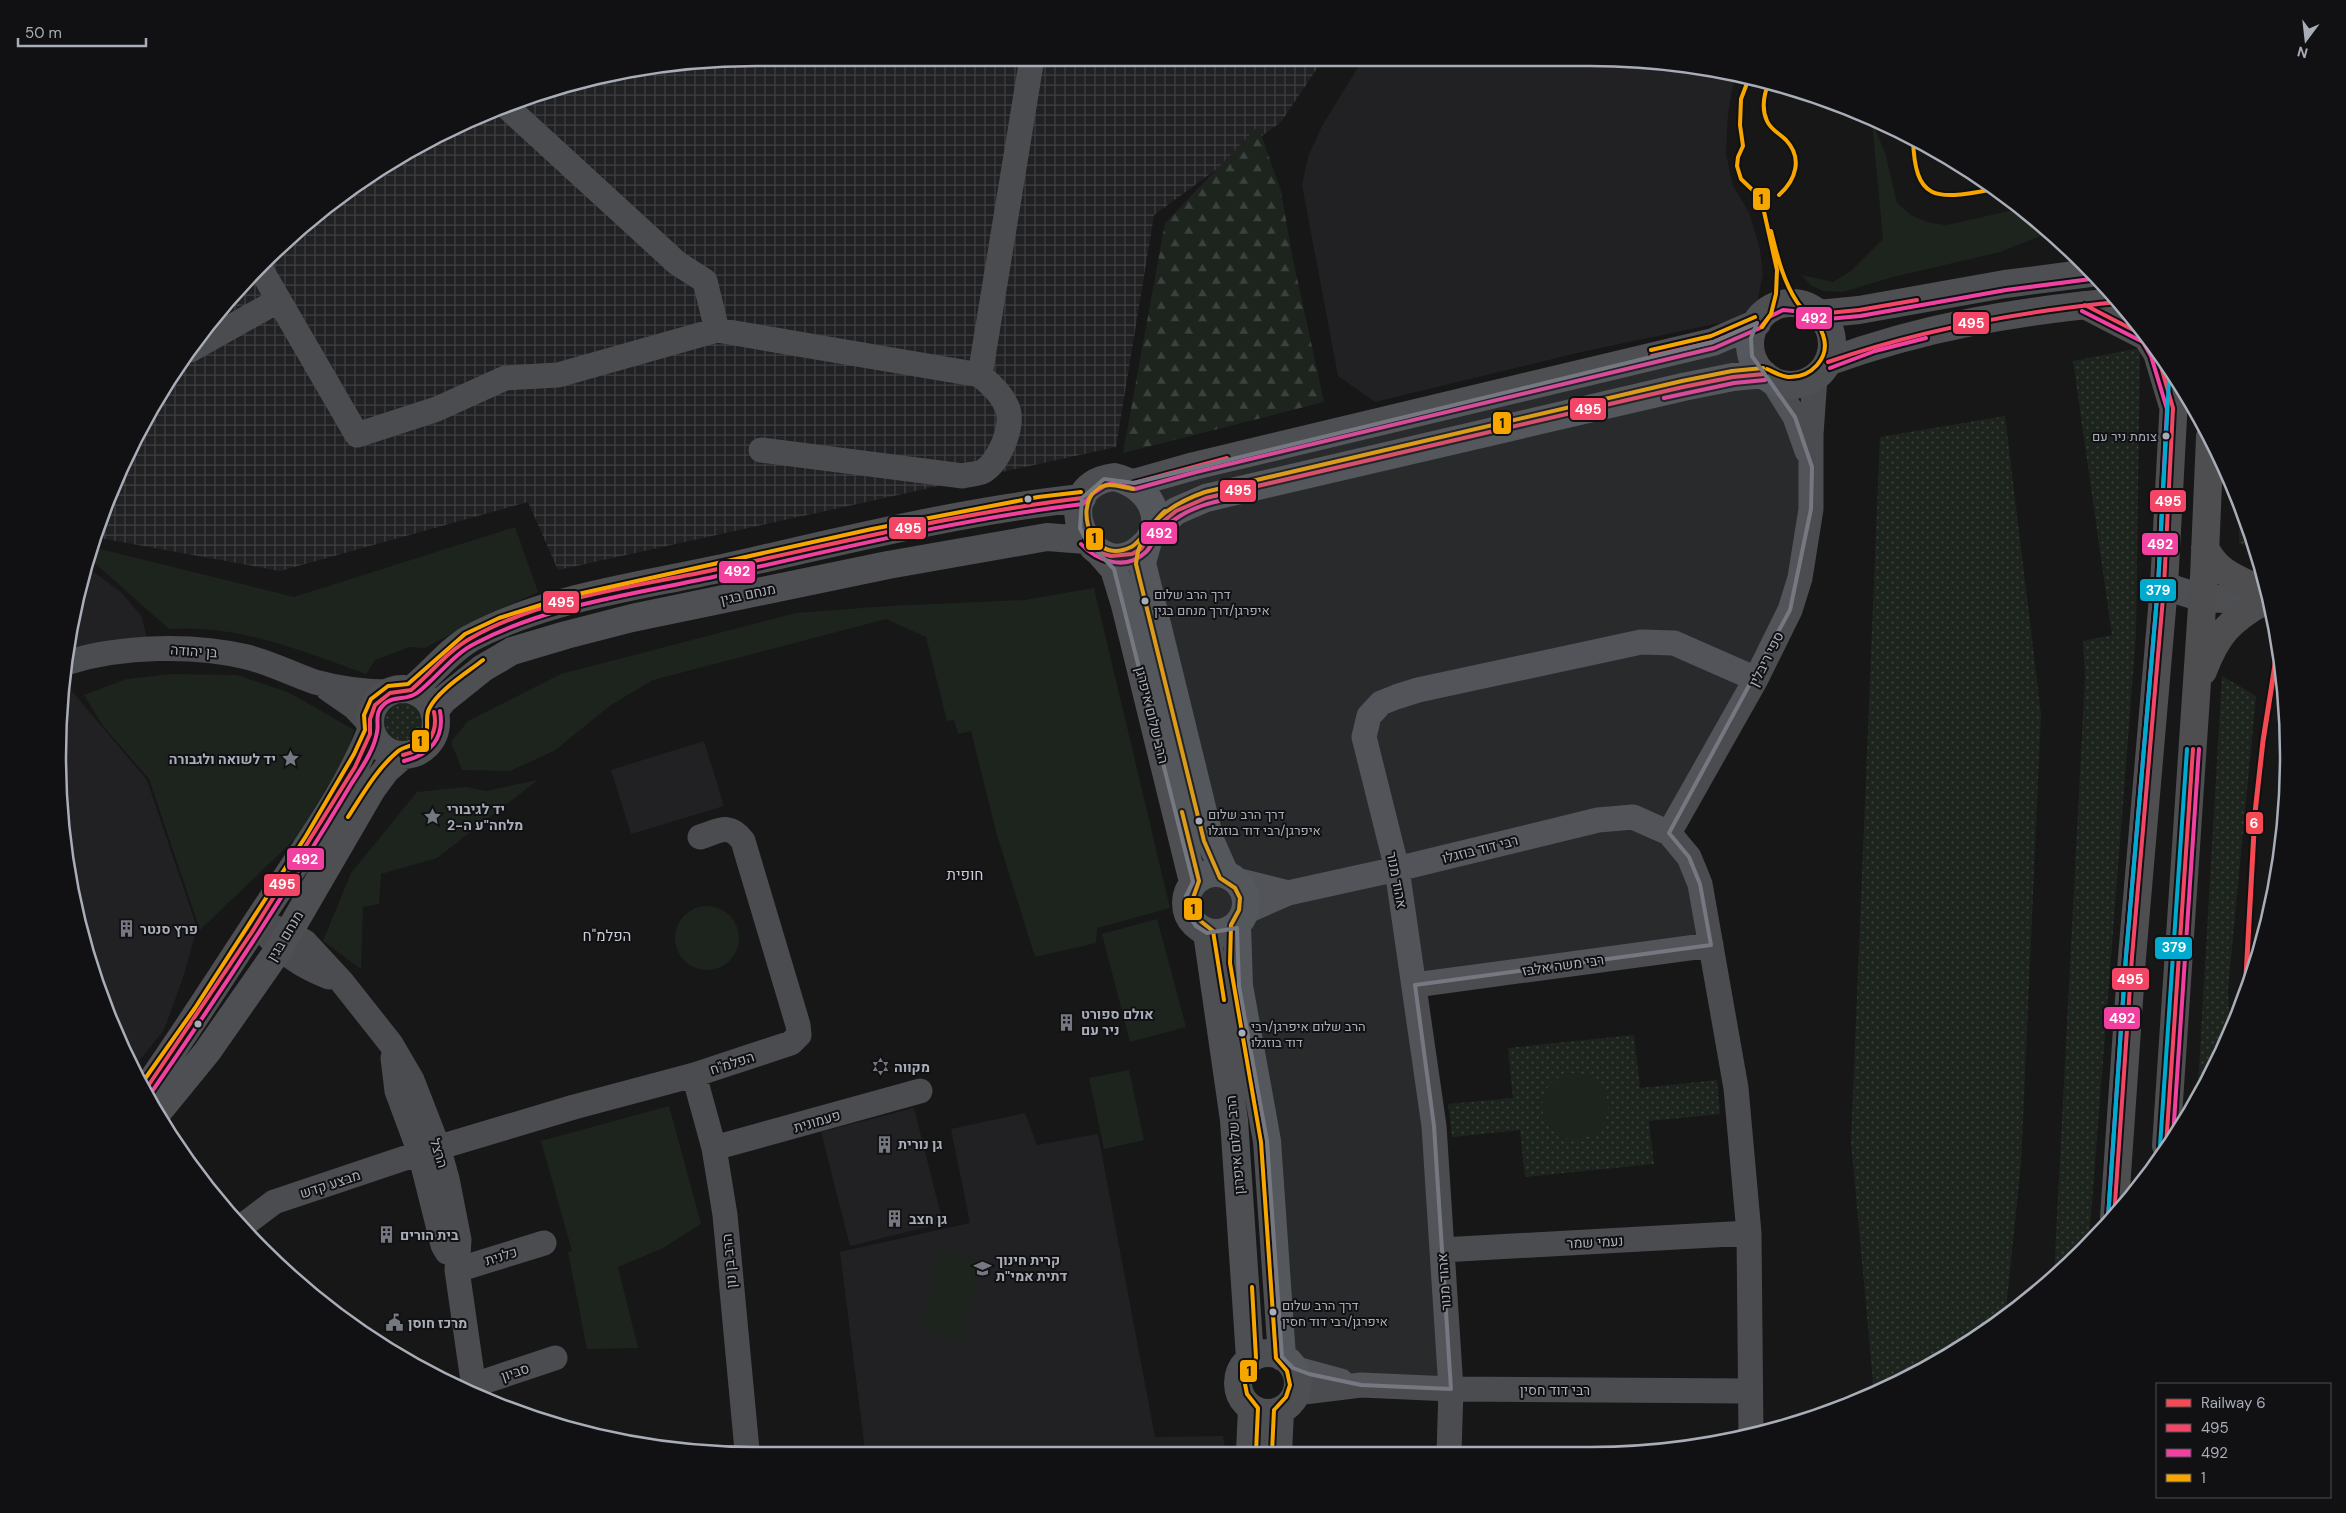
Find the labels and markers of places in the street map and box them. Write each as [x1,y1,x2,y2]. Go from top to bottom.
place label: צומת ניר עם [2092,428,2157,445]
marker: צומת ניר עם [2161,431,2171,441]
unlabelled marker [1023,494,1033,504]
place label: דרך הרב שלום איפרגן/דרך מנחם בגין [1154,586,1270,619]
marker: דרך הרב שלום איפרגן/דרך מנחם בגין [1140,596,1150,606]
place icon: יד לשואה ולגבורה [280,749,300,769]
place label: יד לשואה ולגבורה [169,750,276,768]
place label: יד לגיבורי מלחה"ע ה-2 [447,800,523,834]
place label: דרך הרב שלום איפרגן/רבי דוד בוזגלו [1208,806,1321,839]
place icon: יד לגיבורי מלחה"ע ה-2 [423,807,443,827]
marker: דרך הרב שלום איפרגן/רבי דוד בוזגלו [1194,816,1204,826]
building icon: פרץ סנטר [116,919,136,939]
place label: פרץ סנטר [140,920,198,938]
place label: אולם ספורט ניר עם [1081,1005,1154,1039]
building icon: אולם ספורט ניר עם [1057,1012,1077,1032]
place label: הרב שלום איפרגן/רבי דוד בוזגלו [1251,1018,1366,1051]
unlabelled marker [193,1019,203,1029]
marker: הרב שלום איפרגן/רבי דוד בוזגלו [1237,1028,1247,1038]
synagogue icon: מקווה [870,1057,890,1077]
place label: מקווה [894,1058,930,1076]
building icon: גן נורית [874,1134,894,1154]
place label: גן נורית [898,1135,943,1153]
building icon: גן חצב [885,1209,905,1229]
place label: גן חצב [909,1210,947,1228]
building icon: בית הורים [376,1225,396,1245]
place label: בית הורים [400,1226,459,1244]
place label: קרית חינוך דתית אמי"ת [996,1251,1068,1285]
school or university icon: קרית חינוך דתית אמי"ת [972,1258,992,1278]
place label: דרך הרב שלום איפרגן/רבי דוד חסין [1282,1297,1388,1330]
marker: דרך הרב שלום איפרגן/רבי דוד חסין [1268,1307,1278,1317]
public building icon: מרכז חוסן [384,1313,404,1333]
place label: מרכז חוסן [408,1314,467,1332]

